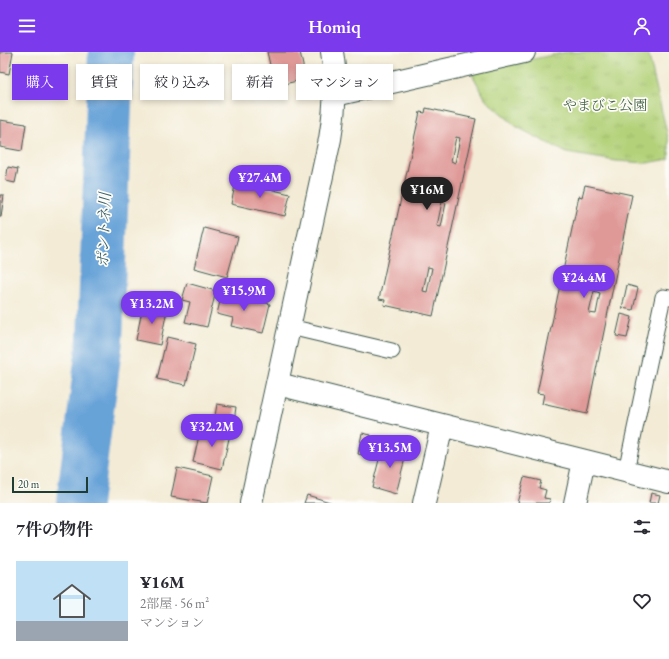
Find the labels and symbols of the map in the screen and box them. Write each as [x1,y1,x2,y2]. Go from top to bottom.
park label: やまびこ公園 [563,96,647,114]
pin: ¥27.4M [227,165,293,199]
pin: ¥16M [403,177,451,211]
water label: ポントネ川 [93,190,114,268]
pin: ¥24.4M [551,265,617,299]
pin: ¥15.9M [211,278,277,312]
pin: ¥13.2M [119,291,185,325]
pin: ¥32.2M [179,414,245,448]
pin: ¥13.5M [357,435,423,469]
scale bar [12,475,88,494]

